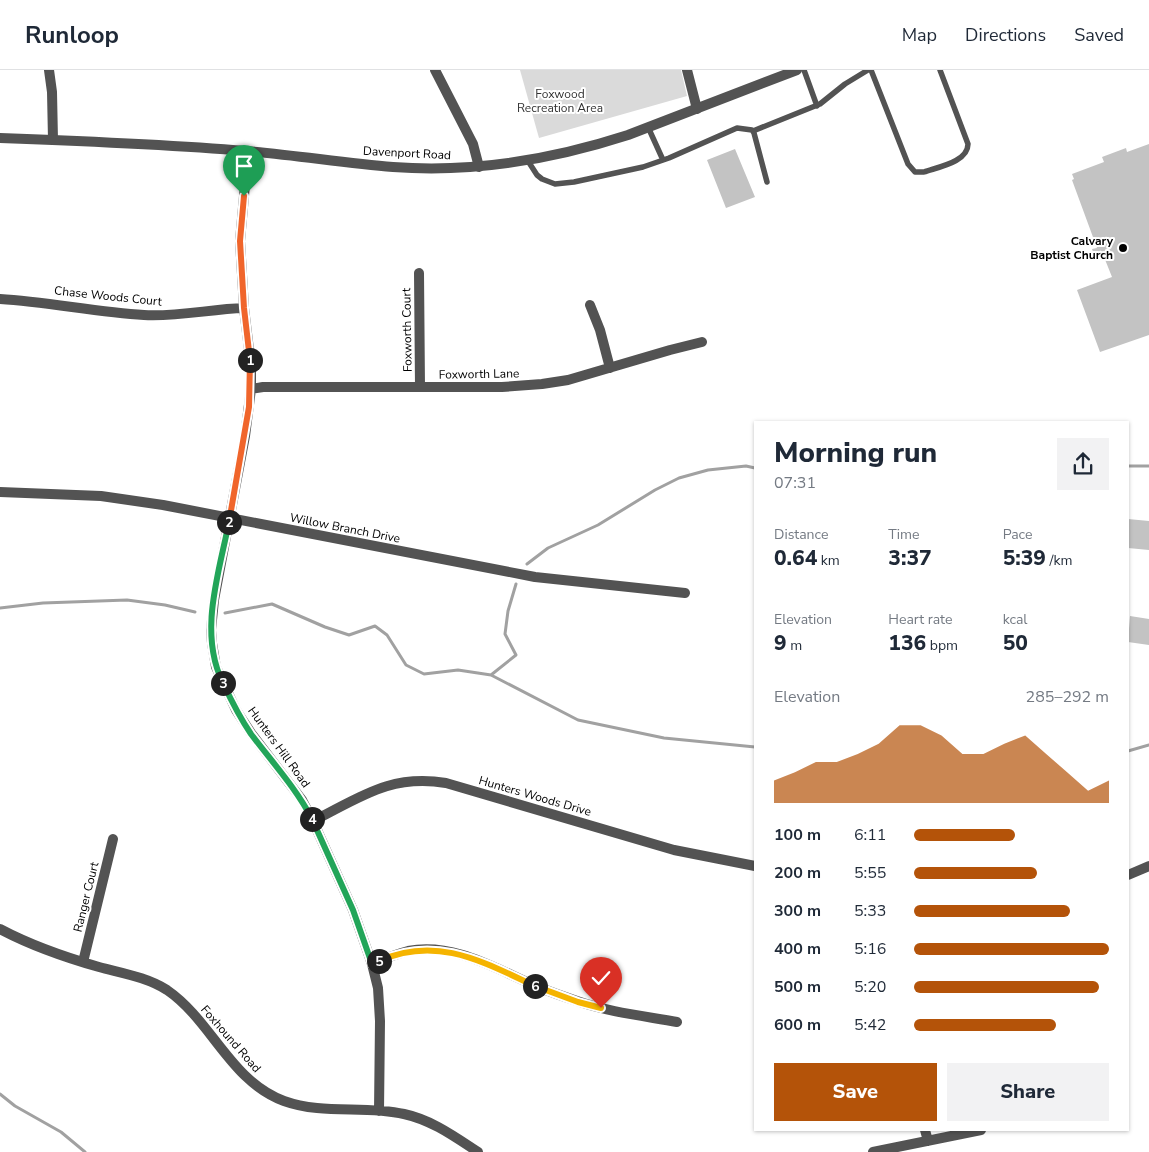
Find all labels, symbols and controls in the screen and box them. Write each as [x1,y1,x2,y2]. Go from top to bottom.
text: Runloop [25,19,119,51]
text: Map [902,23,937,47]
text: Directions [965,23,1046,47]
text: Saved [1074,23,1124,47]
park label: Foxwood Recreation Area [517,86,603,116]
street label: Davenport Road [363,143,451,163]
pin [223,145,265,196]
icon: arrive [230,152,258,180]
place label: Calvary Baptist Church [1030,233,1114,263]
marker: Calvary Baptist Church [1117,242,1129,254]
street label: Chase Woods Court [53,282,163,310]
street label: Foxworth Court [398,287,416,372]
pin: 1 [238,348,262,372]
text: 1 [246,351,255,370]
street label: Foxworth Lane [439,365,519,383]
text: Morning run [774,434,937,472]
button: share [1057,438,1109,490]
text: 07:31 [774,472,816,494]
street label: Willow Branch Drive [288,509,402,547]
pin: 2 [216,510,242,534]
text: 2 [225,513,234,532]
text: Distance [774,525,828,544]
text: Time [888,525,919,544]
text: Pace [1003,525,1032,544]
text: 0.64 [774,544,817,572]
text: 3:37 [888,544,932,572]
text: 5:39 [1003,544,1046,572]
text: km [817,551,840,570]
text: /km [1046,551,1072,570]
text: Elevation [774,610,832,629]
text: Heart rate [888,610,952,629]
text: kcal [1003,610,1027,629]
text: 9 [774,629,787,657]
text: 136 [888,629,926,657]
text: 50 [1003,629,1028,657]
text: m [787,636,802,655]
text: bpm [926,636,958,655]
pin: 3 [210,670,236,696]
text: 3 [219,674,228,693]
text: Elevation [774,686,840,708]
text: 285–292 m [1026,686,1109,708]
street label: Hunters Hill Road [244,703,314,791]
street label: Hunters Woods Drive [477,772,593,820]
pin: 4 [300,806,324,832]
text: 4 [308,810,317,829]
text: 100 m [774,824,821,846]
text: 6:11 [854,824,886,846]
street label: Ranger Court [70,859,103,934]
text: 200 m [774,862,821,884]
text: 5:55 [854,862,886,884]
text: 300 m [774,900,821,922]
text: 5:33 [854,900,886,922]
text: 400 m [774,938,821,960]
text: 5:16 [854,938,886,960]
pin: 5 [366,948,392,974]
text: 5 [375,952,384,971]
pin [580,957,622,1008]
icon: check [587,964,615,992]
pin: 6 [522,974,548,998]
text: 500 m [774,976,821,998]
text: 5:20 [854,976,886,998]
text: 6 [531,977,540,996]
street label: Foxhound Road [197,1002,265,1076]
text: 600 m [774,1014,821,1036]
text: 5:42 [854,1014,886,1036]
button: Save [774,1063,937,1121]
button: Share [947,1063,1109,1121]

